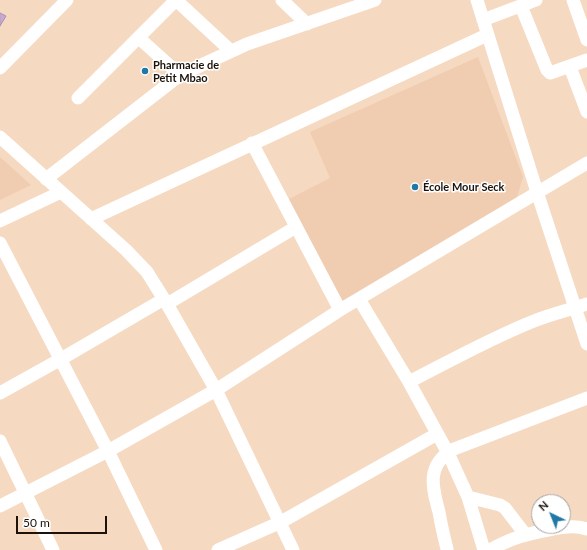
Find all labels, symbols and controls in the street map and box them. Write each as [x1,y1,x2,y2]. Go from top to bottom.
place label: Pharmacie de Petit Mbao [153,58,219,84]
marker: Pharmacie de Petit Mbao [140,66,150,76]
place label: École Mour Seck [423,180,504,194]
marker: École Mour Seck [410,182,420,192]
north arrow [531,494,571,534]
text: N [536,498,551,513]
scale bar [18,508,109,534]
text: 50 m [23,515,50,530]

